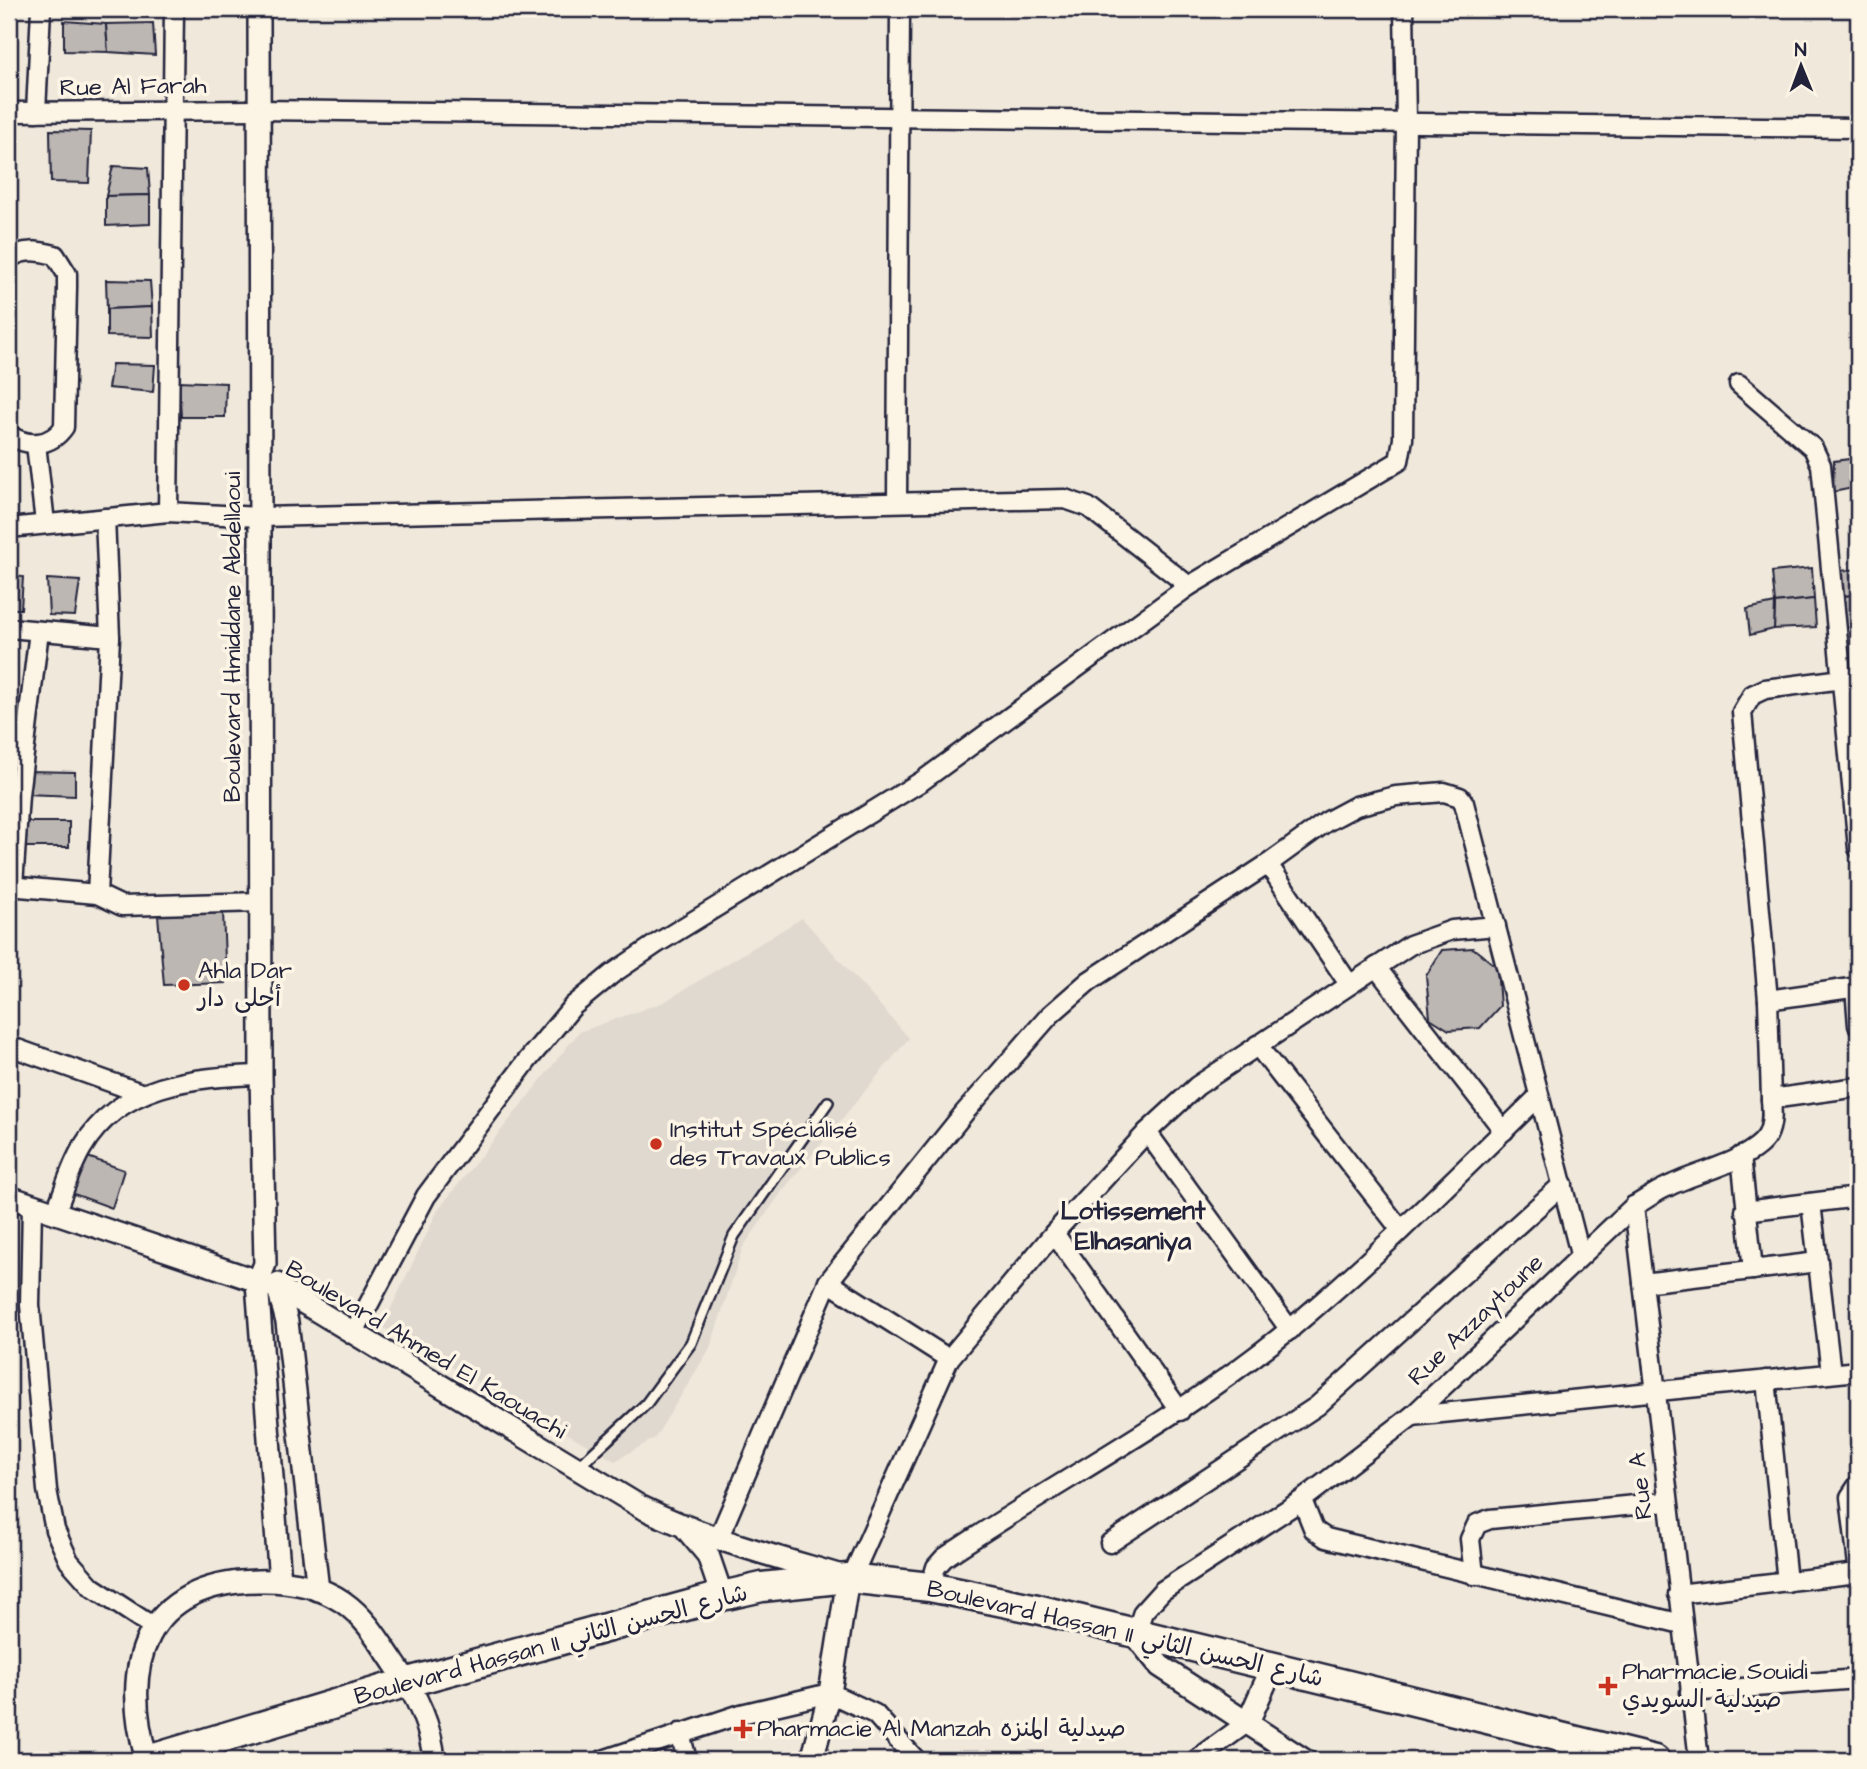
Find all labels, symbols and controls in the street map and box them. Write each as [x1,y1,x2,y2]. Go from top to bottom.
north arrow [1766,32,1836,102]
text: N [1795,37,1807,64]
street label: Rue Al Farah [59,69,207,105]
street label: Boulevard Hmiddane Abdellaoui [216,471,250,802]
place label: Ahla Dar أحلى دار [196,954,292,1016]
marker: Ahla Dar أحلى دار [176,977,192,993]
place label: Institut Spécialisé des Travaux Publics [670,1113,891,1175]
marker: Institut Spécialisé des Travaux Publics [648,1136,664,1152]
district label: Lotissement Elhasaniya [1060,1193,1206,1262]
street label: Rue Azzaytoune [1401,1246,1552,1394]
street label: Boulevard Ahmed El Kaouachi [279,1252,574,1448]
street label: Rue A [1621,1451,1661,1521]
street label: Boulevard Hassan II شارع الحسن الثاني [923,1572,1327,1699]
street label: Boulevard Hassan II شارع الحسن الثاني [351,1576,752,1717]
place label: Pharmacie Souidi صيدلية السويدي [1622,1655,1808,1717]
marker: Pharmacie Souidi صيدلية السويدي [1600,1678,1616,1694]
place label: Pharmacie Al Manzah صيدلية المنزه [757,1712,1126,1746]
marker: Pharmacie Al Manzah صيدلية المنزه [735,1721,751,1737]

